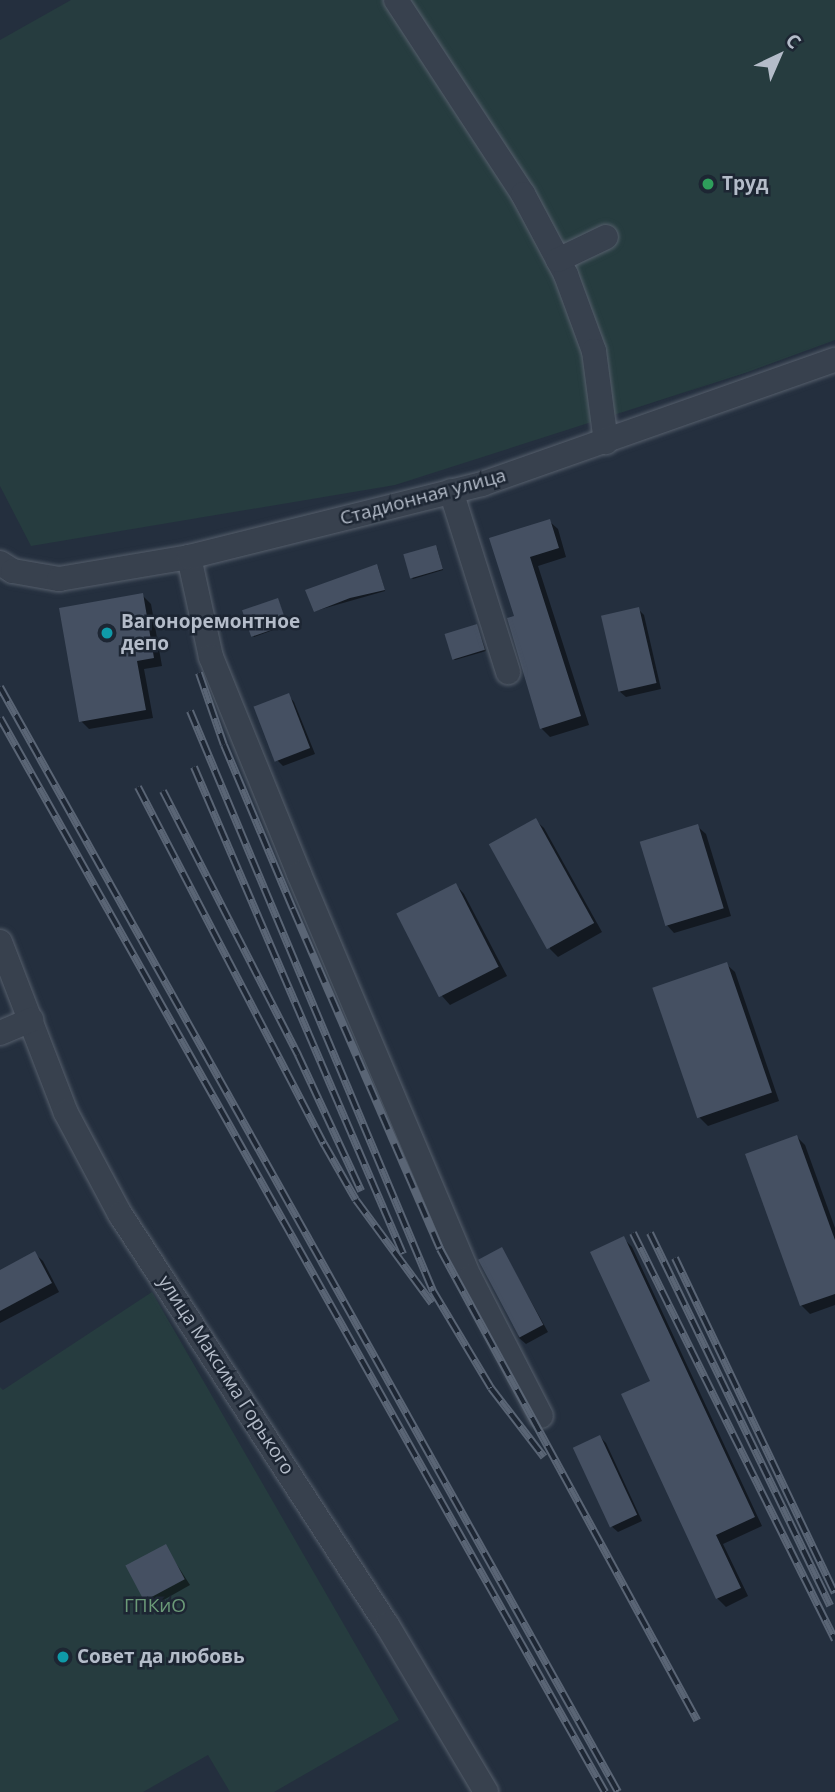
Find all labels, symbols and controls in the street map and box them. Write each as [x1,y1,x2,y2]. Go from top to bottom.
north arrow [744,21,814,91]
text: С [780,27,807,54]
place label: Труд [722,173,768,195]
marker: Труд [700,176,716,192]
street label: Стадионная улица [338,464,508,530]
place label: Вагоноремонтное депо [121,611,300,655]
marker: Вагоноремонтное депо [99,625,115,641]
street label: улица Максима Горького [153,1271,299,1479]
park label: ГПКиО [124,1595,186,1617]
place label: Совет да любовь [77,1646,245,1668]
marker: Совет да любовь [55,1649,71,1665]

